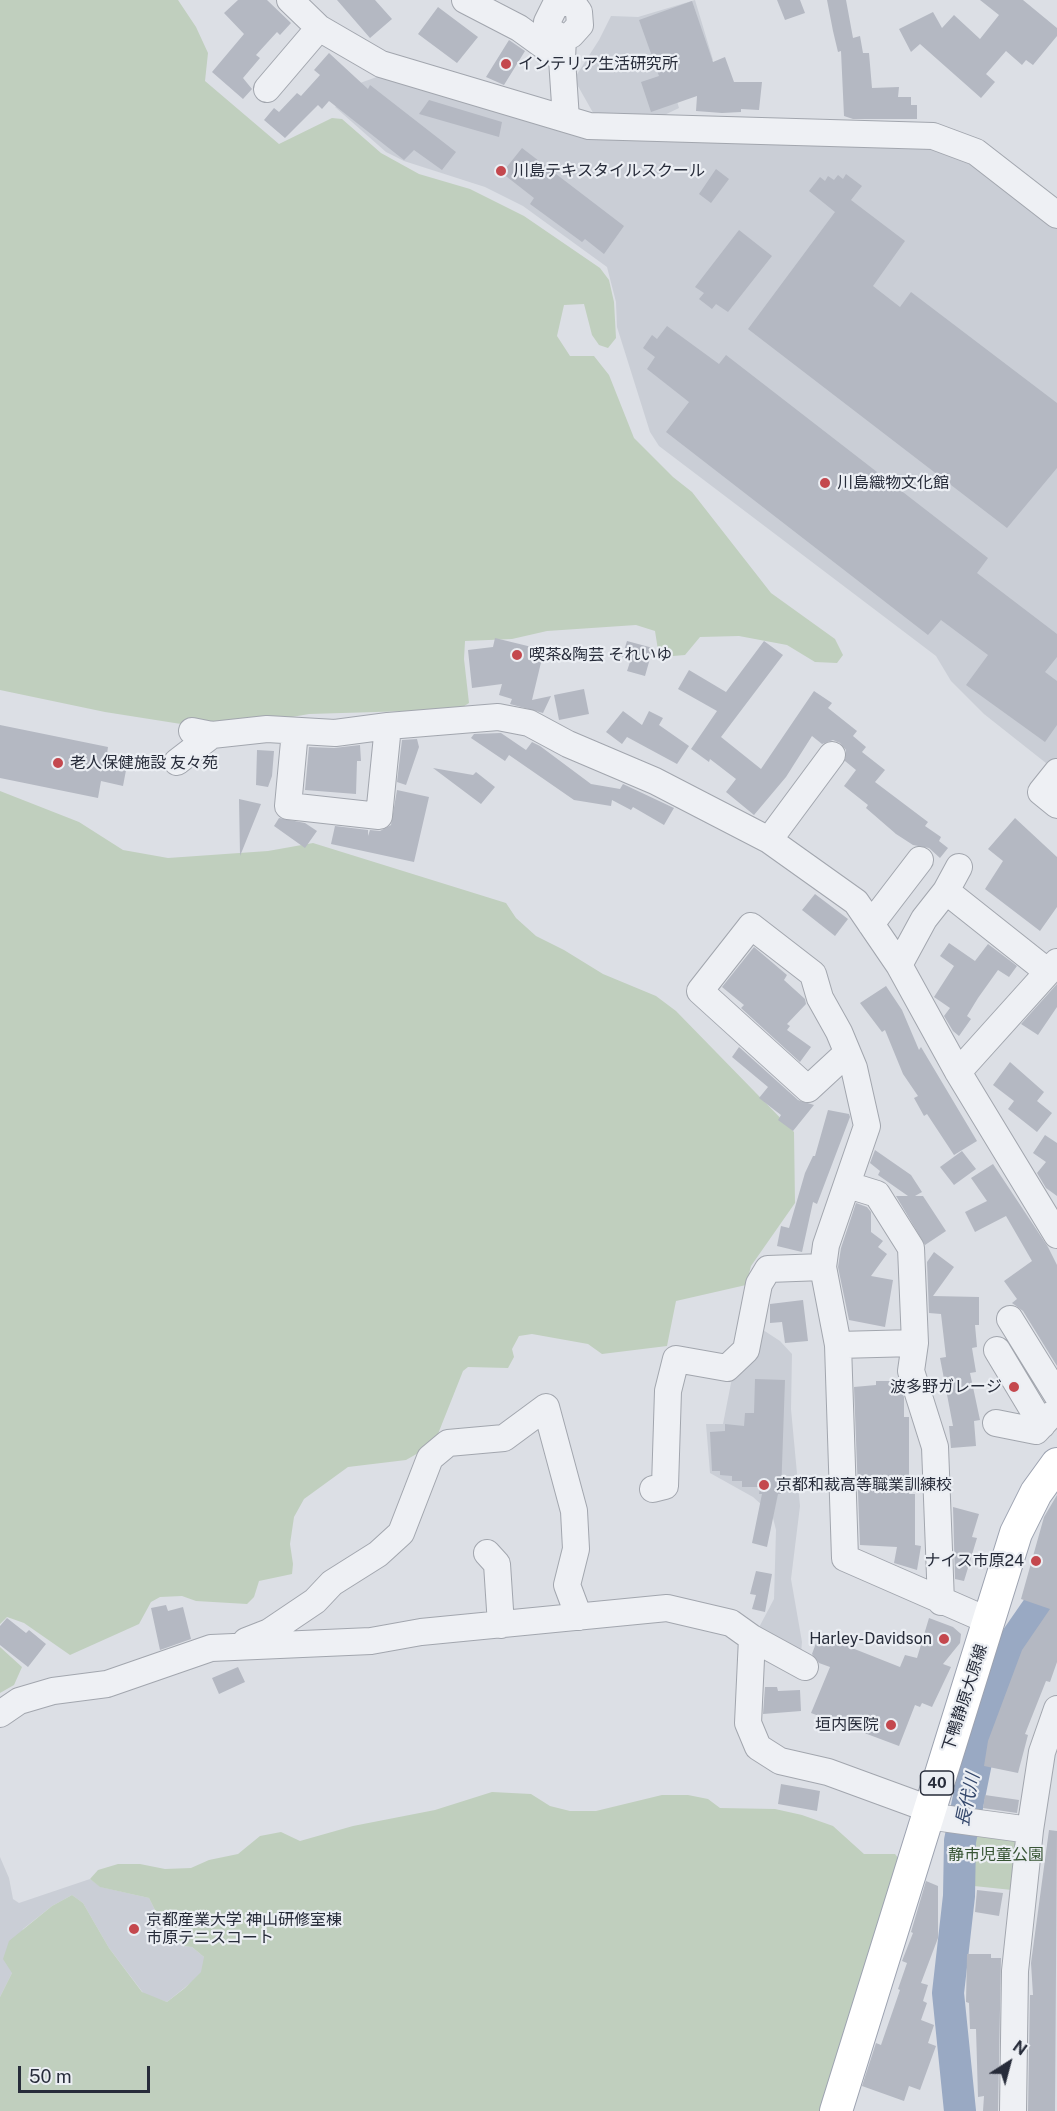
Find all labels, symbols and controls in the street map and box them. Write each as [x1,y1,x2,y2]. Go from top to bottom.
place label: インテリア生活研究所 [518,54,678,74]
marker: インテリア生活研究所 [499,57,513,71]
place label: 川島テキスタイルスクール [513,161,705,181]
marker: 川島テキスタイルスクール [494,164,508,178]
place label: 川島織物文化館 [837,473,949,493]
marker: 川島織物文化館 [818,476,832,490]
place label: 喫茶&陶芸 それいゆ [529,645,672,665]
marker: 喫茶&陶芸 それいゆ [510,648,524,662]
place label: 老人保健施設 友々苑 [70,753,218,773]
marker: 老人保健施設 友々苑 [51,756,65,770]
place label: 波多野ガレージ [890,1377,1002,1397]
marker: 波多野ガレージ [1007,1380,1021,1394]
place label: 京都和裁高等職業訓練校 [776,1475,952,1495]
marker: 京都和裁高等職業訓練校 [757,1478,771,1492]
place label: ナイス市原24 [924,1551,1024,1571]
marker: ナイス市原24 [1029,1554,1043,1568]
place label: Harley-Davidson [809,1629,932,1649]
marker: Harley-Davidson [937,1632,951,1646]
street label: 下鴨静原大原線 [939,1642,991,1754]
place label: 垣内医院 [815,1715,879,1735]
marker: 垣内医院 [884,1718,898,1732]
road number: 40 [920,1771,954,1795]
water label: 長代川 [952,1771,984,1829]
park label: 静市児童公園 [948,1845,1044,1865]
place label: 京都産業大学 神山研修室棟 市原テニスコート [146,1910,342,1948]
marker: 京都産業大学 神山研修室棟 市原テニスコート [127,1922,141,1936]
north arrow [979,2033,1039,2093]
text: N [1009,2037,1031,2059]
scale bar [21,2054,153,2092]
text: 50 m [29,2066,72,2087]

